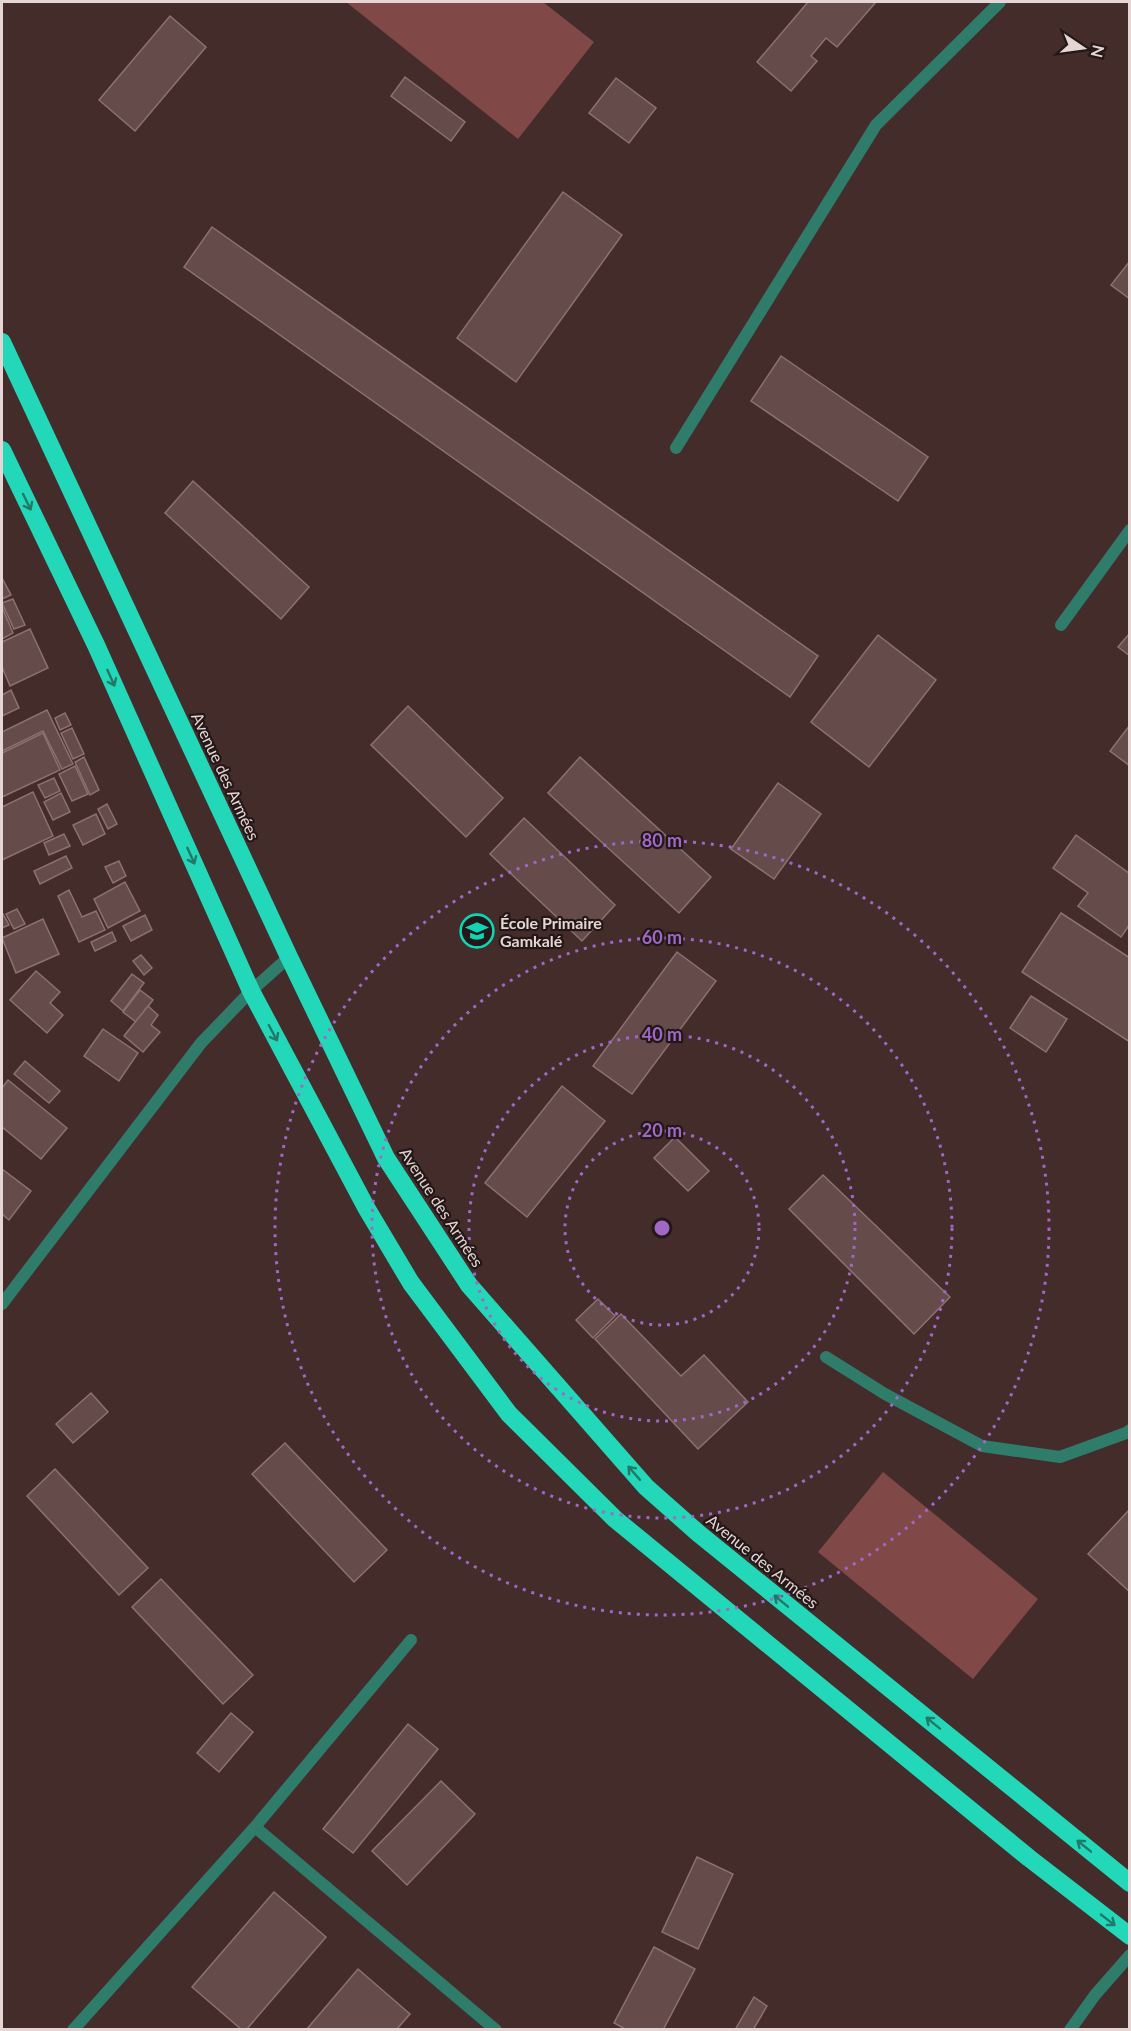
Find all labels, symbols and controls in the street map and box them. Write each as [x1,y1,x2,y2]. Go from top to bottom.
north arrow [1053,18,1113,78]
text: N [1087,43,1109,60]
one-way arrow [22,493,33,511]
one-way arrow [107,669,118,687]
street label: Avenue des Armées [188,709,264,843]
text: 80 m [642,829,682,851]
one-way arrow [186,847,197,865]
school or university icon: École Primaire Gamkalé [459,913,495,949]
place label: École Primaire Gamkalé [500,913,602,950]
text: 60 m [642,926,682,948]
one-way arrow [268,1023,279,1041]
text: 40 m [642,1023,682,1045]
text: 20 m [642,1119,682,1141]
street label: Avenue des Armées [396,1144,488,1270]
centre of rings [652,1218,672,1238]
one-way arrow [627,1466,641,1482]
street label: Avenue des Armées [703,1510,823,1612]
one-way arrow [773,1594,789,1607]
one-way arrow [925,1717,941,1730]
one-way arrow [1076,1840,1092,1853]
one-way arrow [1100,1913,1116,1926]

